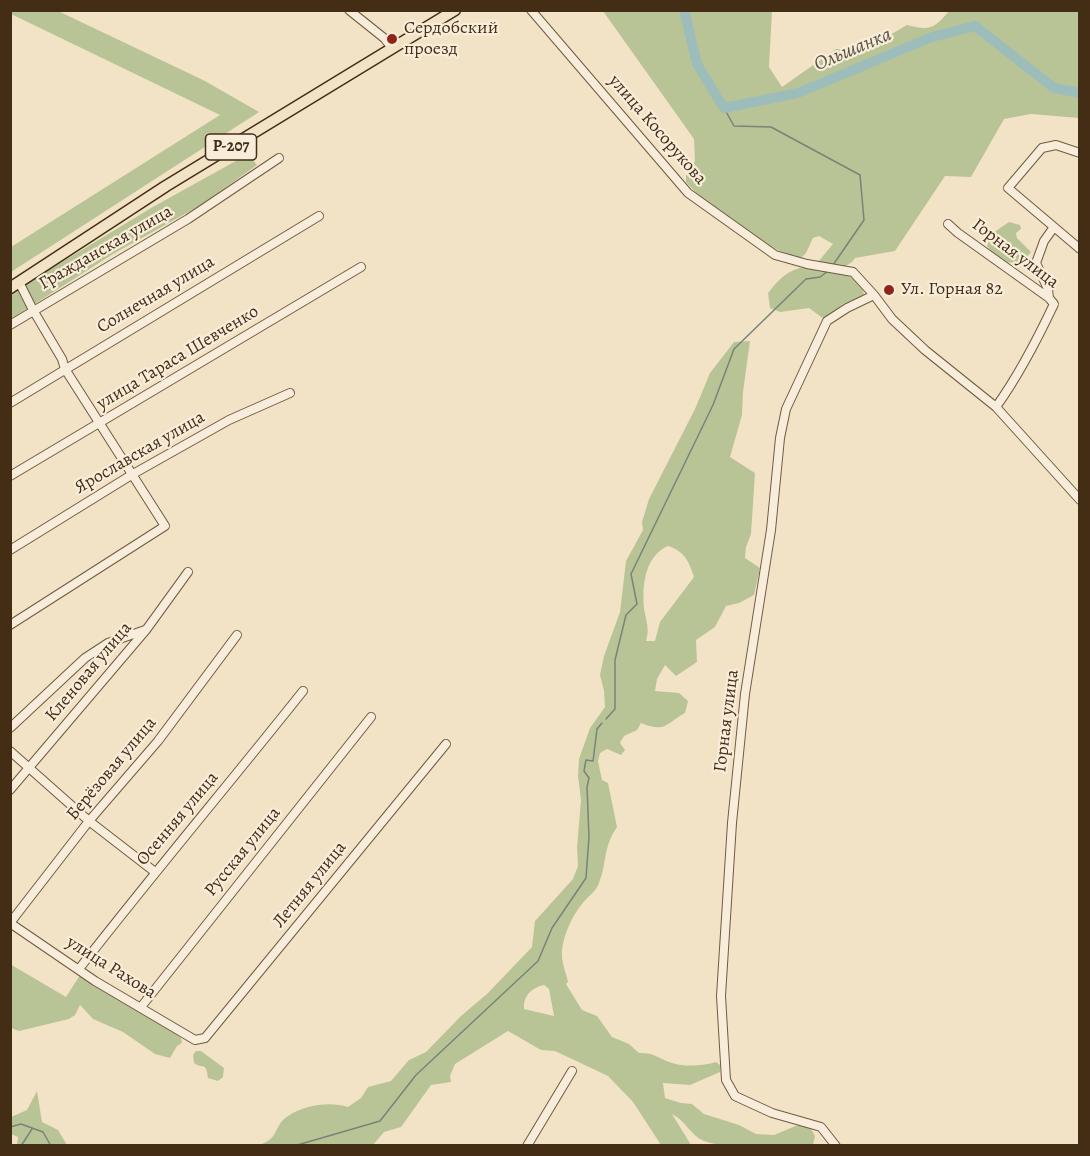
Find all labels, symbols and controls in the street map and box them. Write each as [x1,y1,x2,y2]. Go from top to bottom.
place label: Сердобский проезд [404,18,498,60]
water label: Ольшанка [811,23,895,77]
marker: Сердобский проезд [385,32,399,46]
street label: улица Косорукова [603,71,711,189]
road number: Р-207 [206,134,256,160]
street label: Гражданская улица [35,201,177,295]
street label: Горная улица [967,214,1063,294]
street label: Солнечная улица [93,251,219,339]
place label: Ул. Горная 82 [901,279,1003,301]
marker: Ул. Горная 82 [882,283,896,297]
street label: улица Тараса Шевченко [93,301,263,415]
street label: Ярославская улица [71,407,209,499]
street label: Кленовая улица [41,618,137,726]
street label: Горная улица [710,668,744,774]
street label: Берёзовая улица [62,713,162,825]
street label: Осенняя улица [132,768,224,870]
street label: Русская улица [200,803,286,901]
street label: Летняя улица [269,837,351,933]
street label: улица Рахова [62,932,160,1004]

